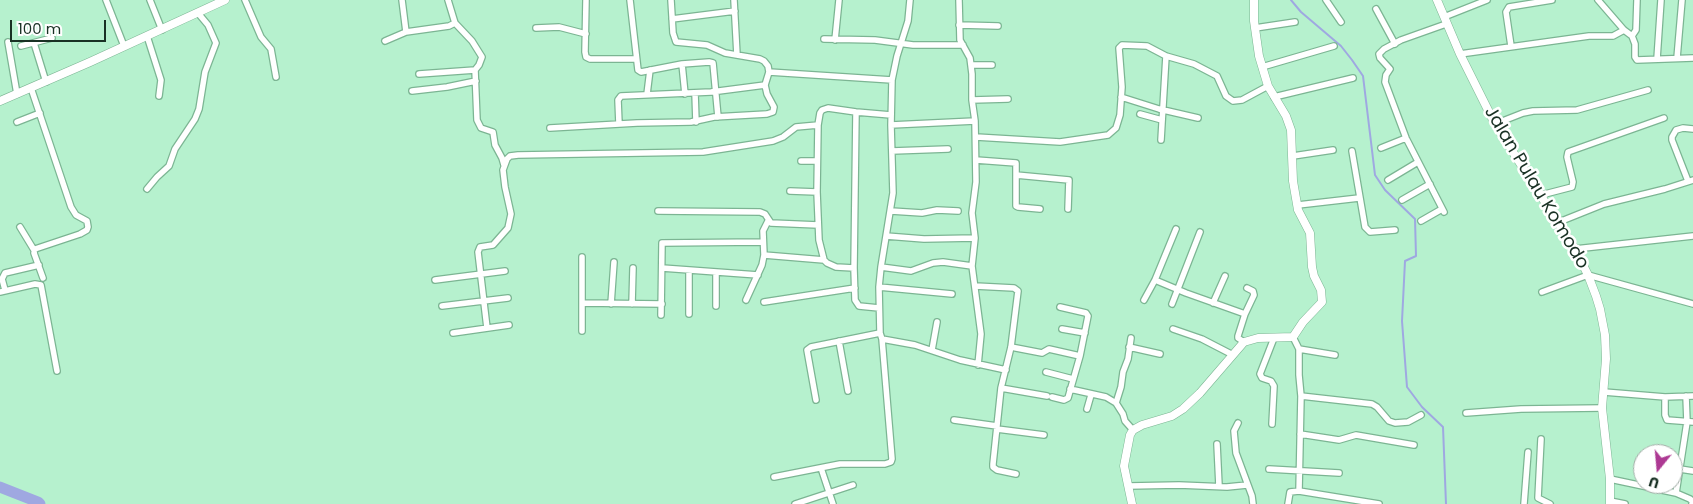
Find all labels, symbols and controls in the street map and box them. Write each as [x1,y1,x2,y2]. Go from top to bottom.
scale bar [12,10,109,42]
text: 100 m [18,18,61,39]
street label: Jalan Pulau Komodo [1479,103,1593,273]
north arrow [1633,444,1683,494]
text: U [1646,471,1662,493]

